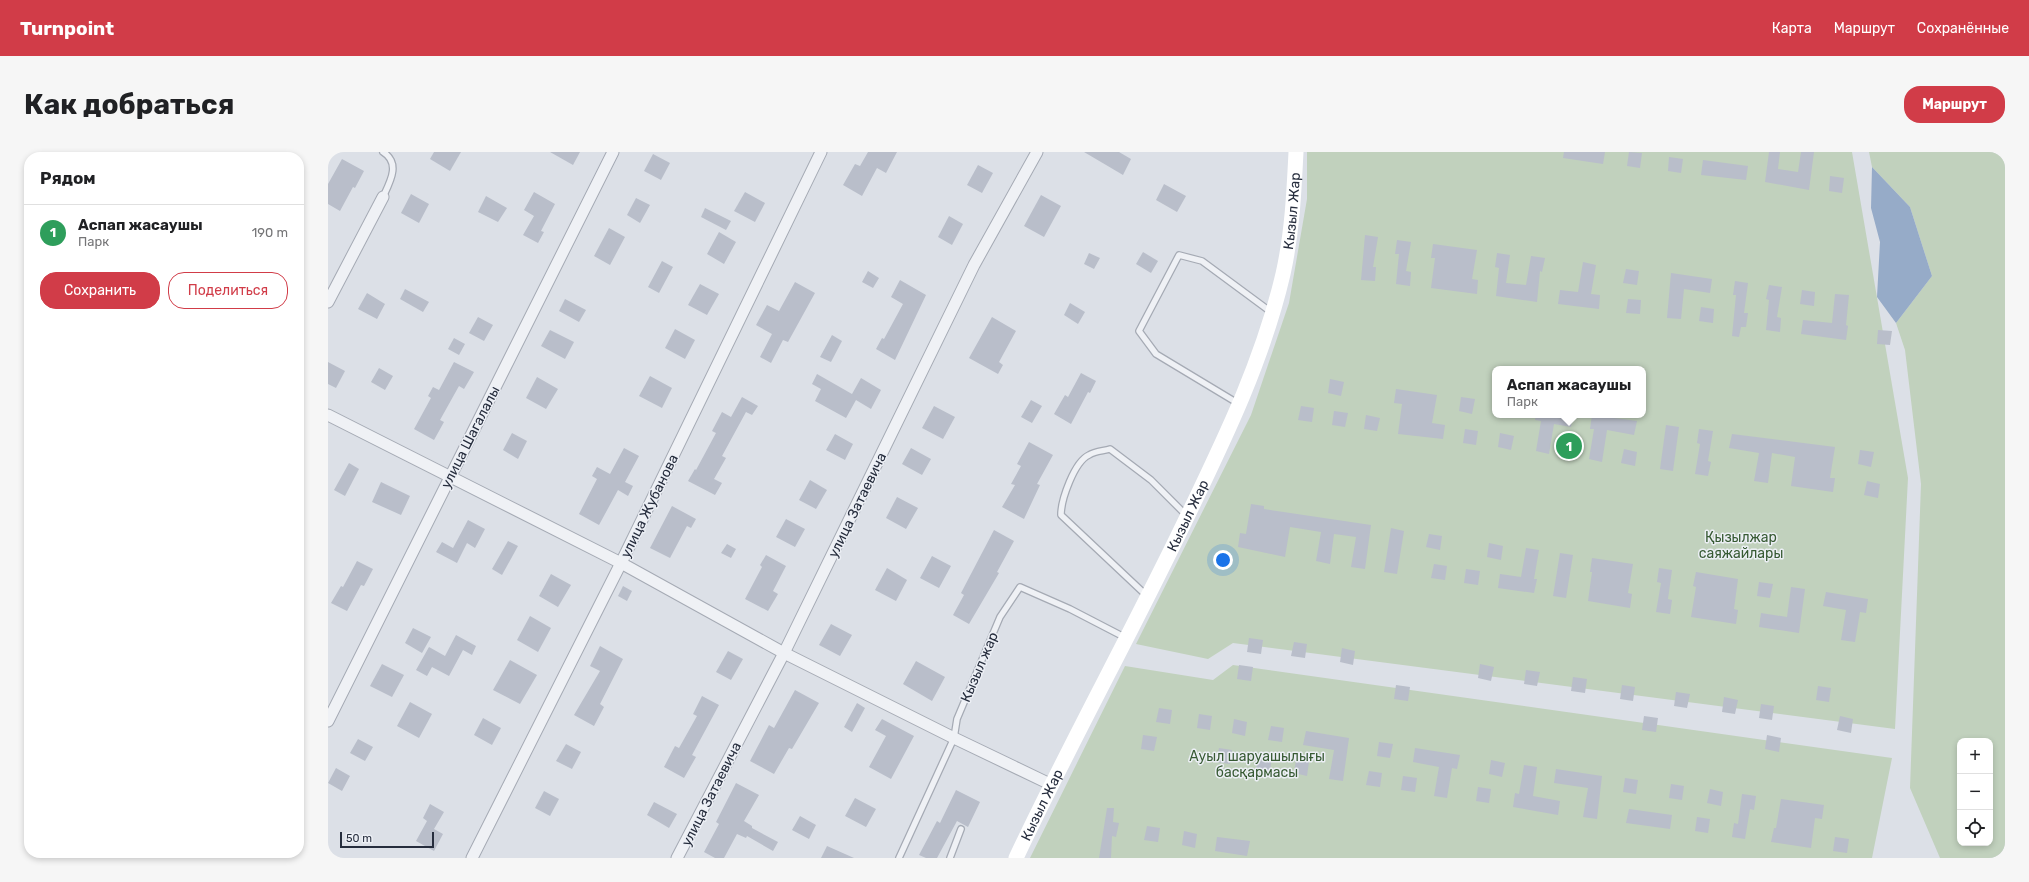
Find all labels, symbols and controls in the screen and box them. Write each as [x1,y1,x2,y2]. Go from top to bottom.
text: Turnpoint [20,17,114,40]
text: Карта [1772,20,1812,37]
text: Маршрут [1834,20,1895,37]
text: Сохранённые [1917,20,2009,37]
button: Маршрут [1904,86,2005,123]
text: Как добраться [24,88,234,121]
text: Рядом [40,168,96,188]
street label: Кызыл Жар [1280,172,1304,251]
text: Аспап жасаушы [78,216,203,234]
text: 1 [50,225,56,240]
text: 190 m [252,225,288,240]
text: Парк [78,234,109,249]
button: Сохранить [40,272,160,309]
button: Поделиться [168,272,288,309]
popup [1492,366,1646,418]
text: Аспап жасаушы [1507,376,1631,394]
street label: улица Шагалалы [437,383,504,491]
text: Парк [1507,394,1538,409]
pin: 1 [1556,431,1582,461]
street label: улица Затаевича [825,450,890,560]
street label: улица Жубанова [617,452,682,561]
street label: Кызыл Жар [1164,477,1213,554]
park label: Қызылжар саяжайлары [1699,529,1783,562]
your location [1213,550,1233,570]
street label: Кызыл жар [957,629,1002,705]
map controls [1957,738,1993,846]
button: + [1957,738,1993,774]
street label: улица Затаевича [678,739,745,849]
park label: Ауыл шаруашылығы басқармасы [1189,748,1325,781]
street label: Кызыл Жар [1017,767,1067,844]
button: − [1957,774,1993,810]
button: locate [1957,810,1993,846]
scale bar [340,830,434,849]
text: 50 m [346,832,372,845]

